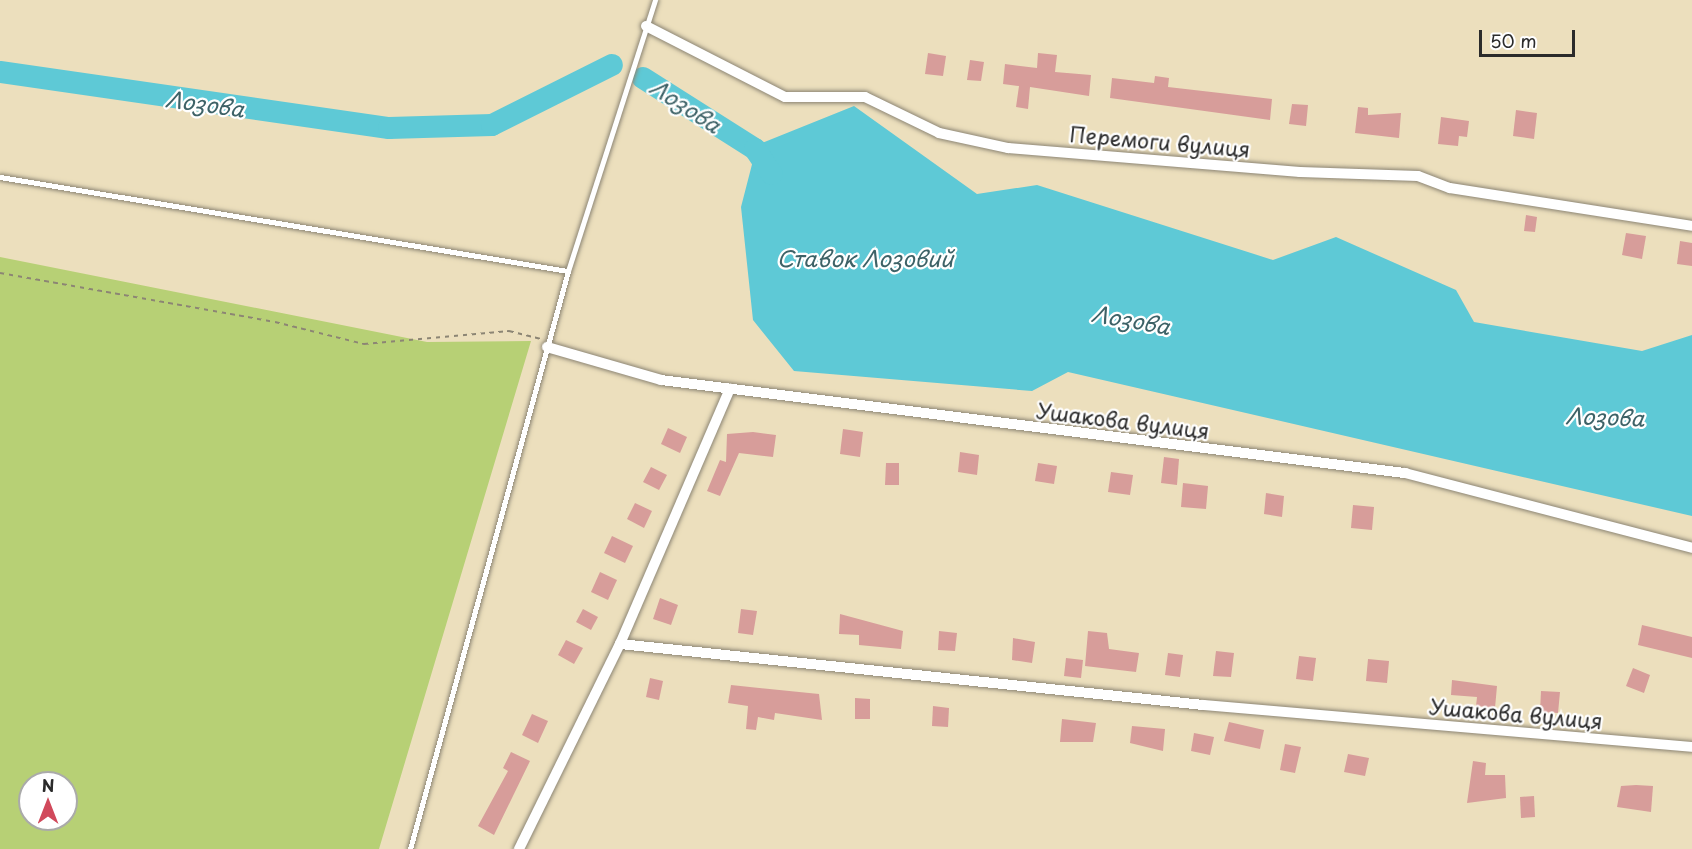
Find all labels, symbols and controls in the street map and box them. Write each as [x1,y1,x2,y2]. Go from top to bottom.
scale bar [1482,18,1578,56]
text: 50 m [1490,27,1537,54]
water label: Лозова [646,72,726,138]
water label: Лозова [164,84,246,122]
street label: Перемоги вулиця [1068,121,1252,161]
water label: Ставок Лозовий [777,245,953,271]
water label: Лозова [1090,299,1172,339]
street label: Ушакова вулиця [1035,397,1211,443]
water label: Лозова [1565,401,1645,431]
street label: Ушакова вулиця [1428,693,1604,733]
north arrow [18,771,78,831]
text: N [42,773,54,797]

